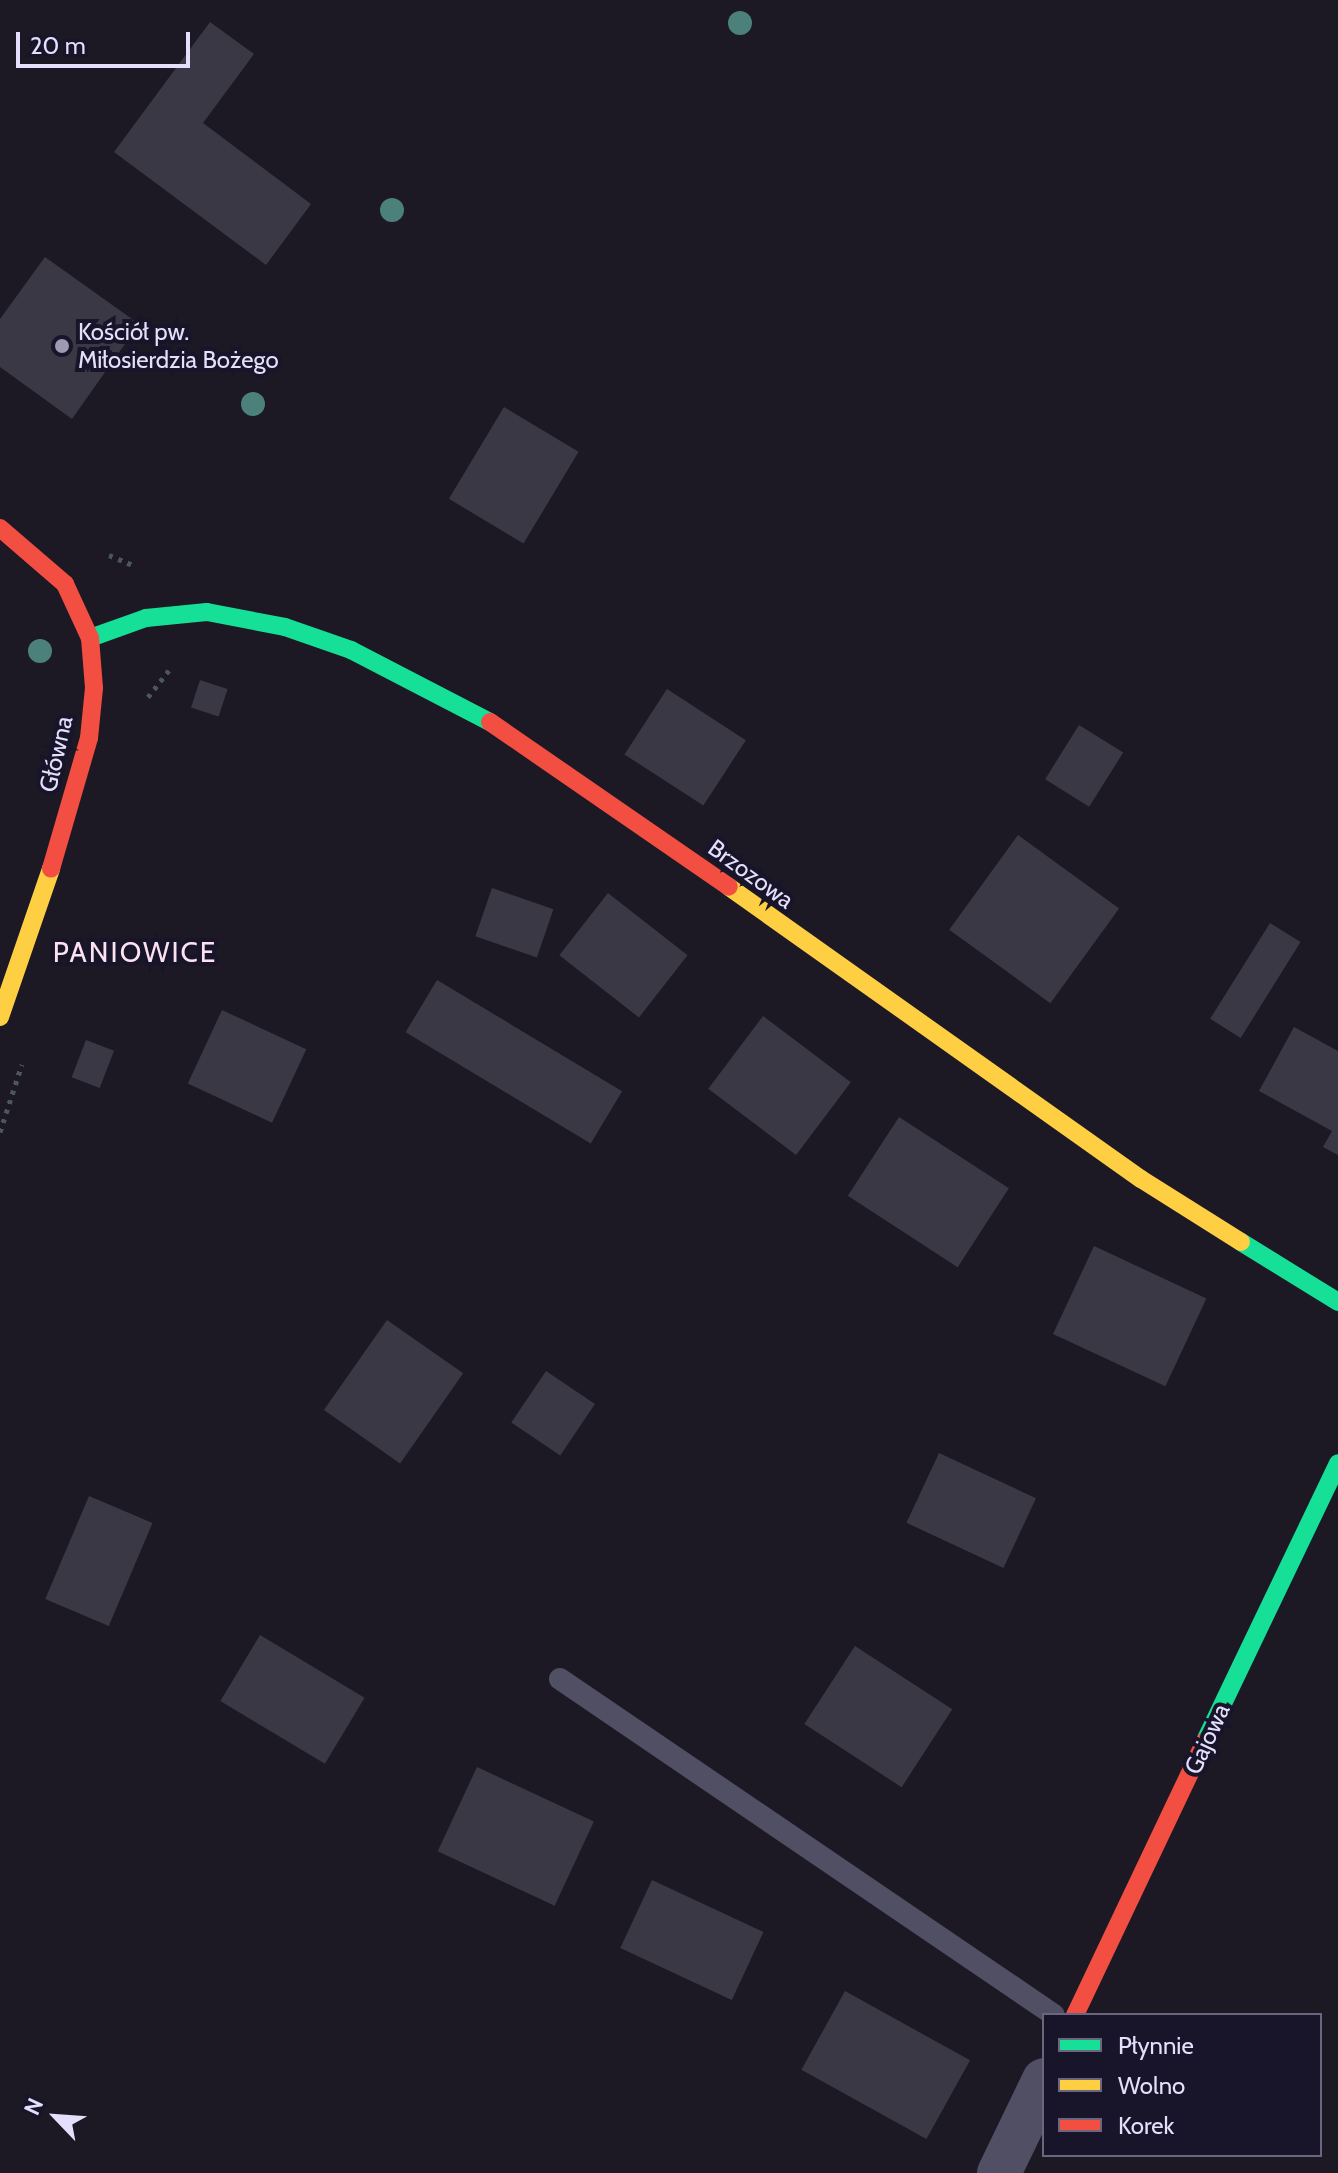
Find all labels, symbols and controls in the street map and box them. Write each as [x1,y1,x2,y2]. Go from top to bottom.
scale bar [20,16,194,66]
text: 20 m [30,31,86,60]
place label: Kościół pw. Miłosierdzia Bożego [78,318,279,374]
marker: Kościół pw. Miłosierdzia Bożego [53,337,71,355]
street label: Główna [33,713,79,795]
street label: Brzozowa [703,833,799,915]
district label: PANIOWICE [53,935,217,969]
street label: Gajowa [1178,1699,1236,1779]
legend [1042,2013,1322,2157]
text: Płynnie [1118,2031,1194,2060]
text: Wolno [1118,2071,1185,2100]
north arrow [16,2077,96,2157]
text: N [18,2094,49,2119]
text: Korek [1118,2111,1174,2140]

